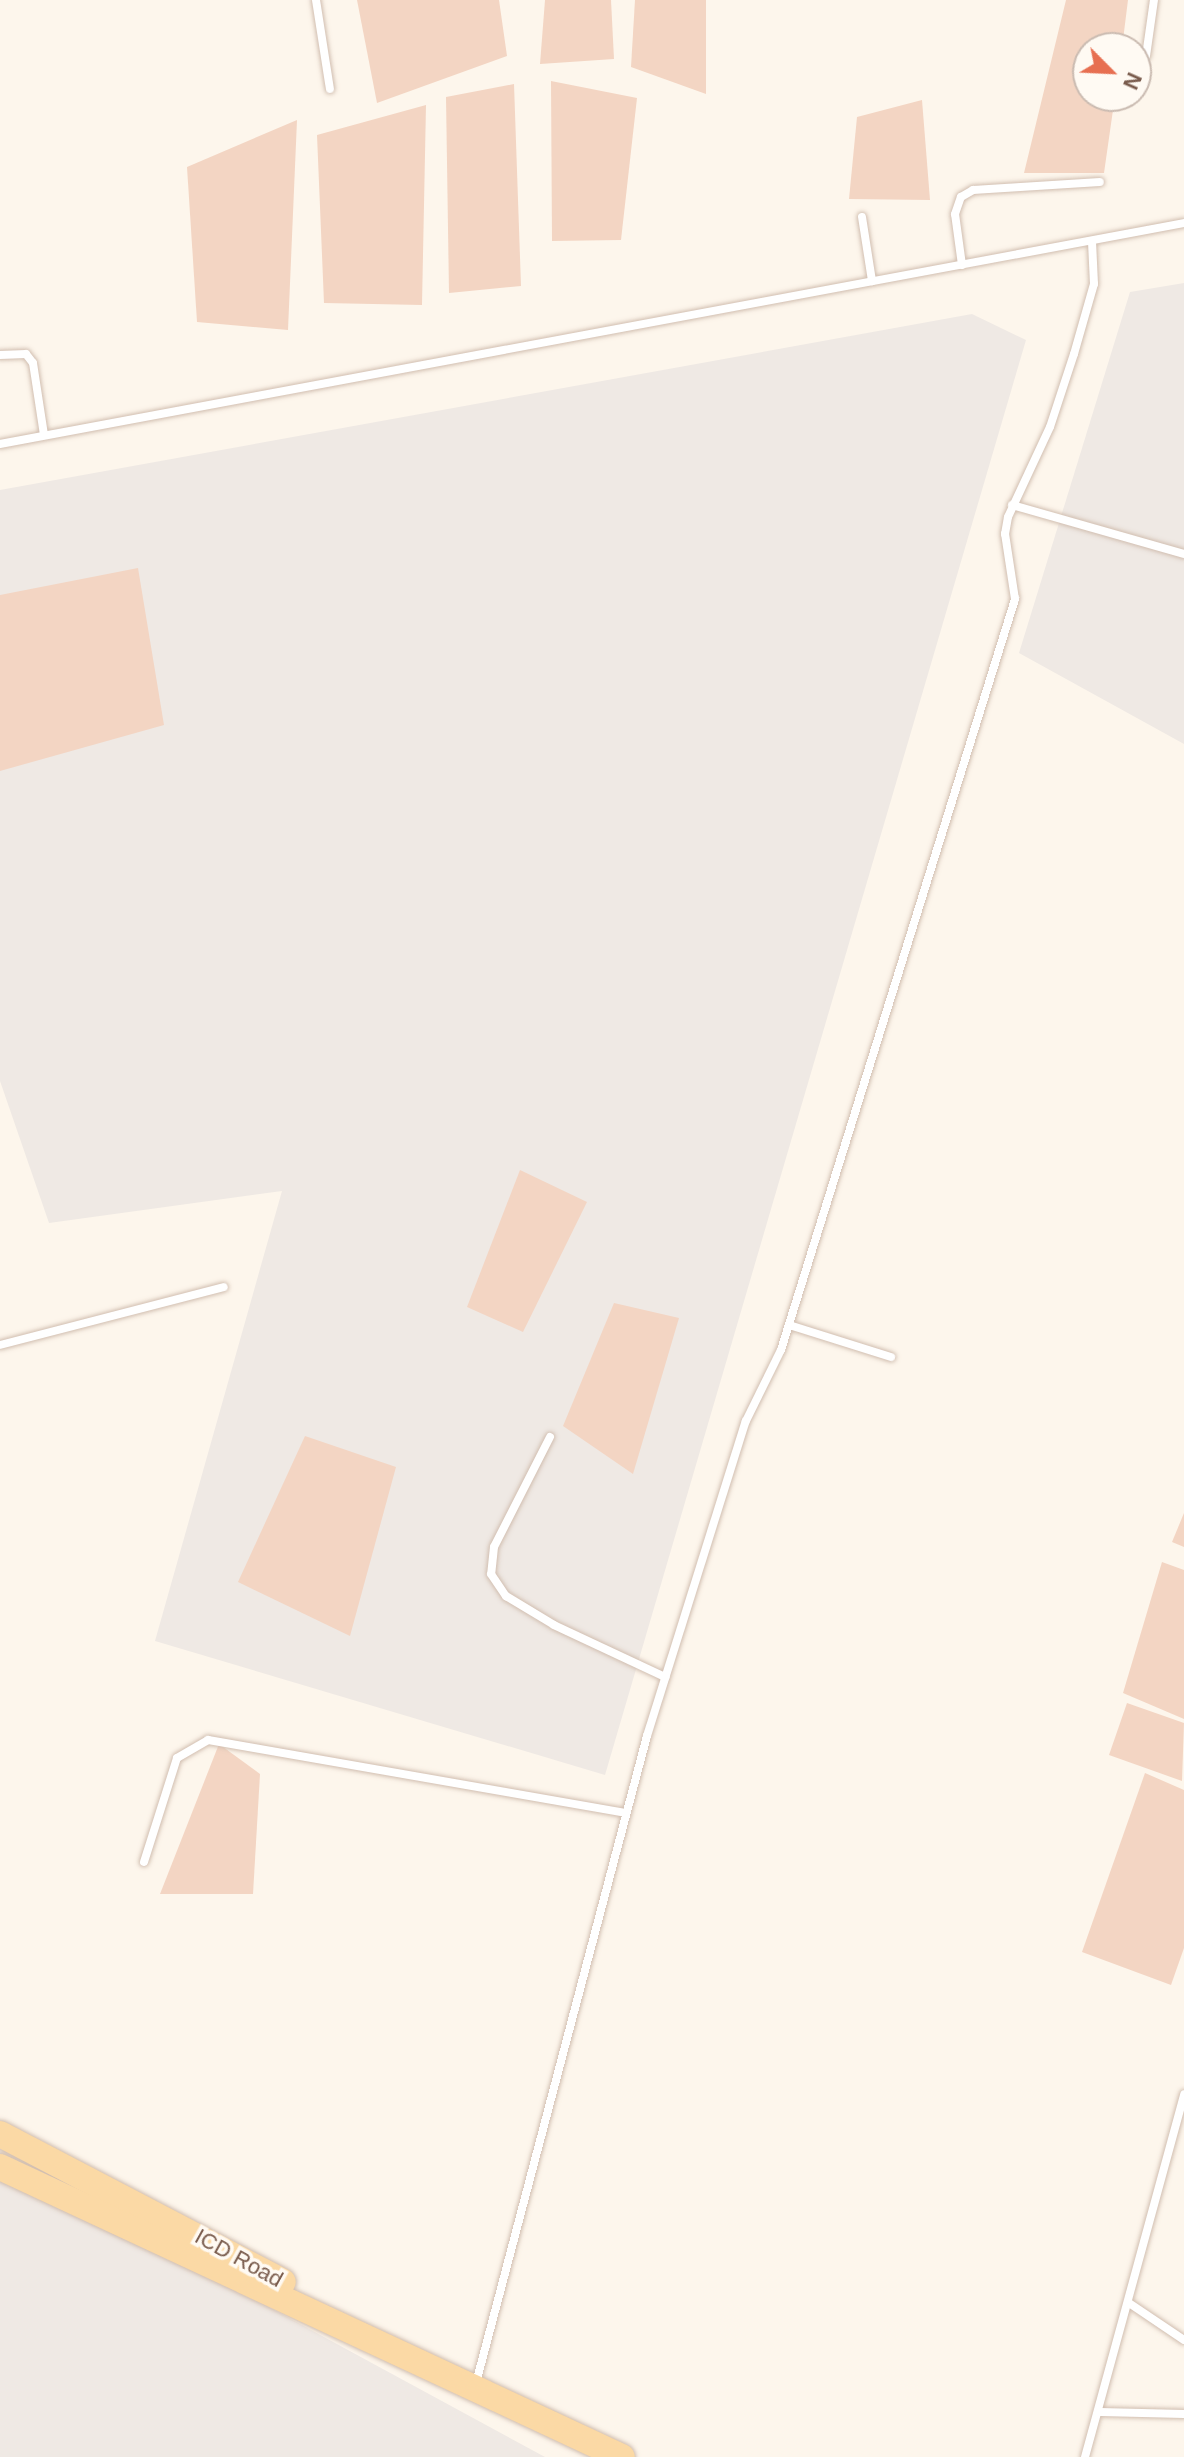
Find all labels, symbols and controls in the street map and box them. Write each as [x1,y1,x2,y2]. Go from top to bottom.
north arrow [1072,32,1152,112]
text: N [1118,69,1147,93]
street label: ICD Road [190,2223,288,2293]

